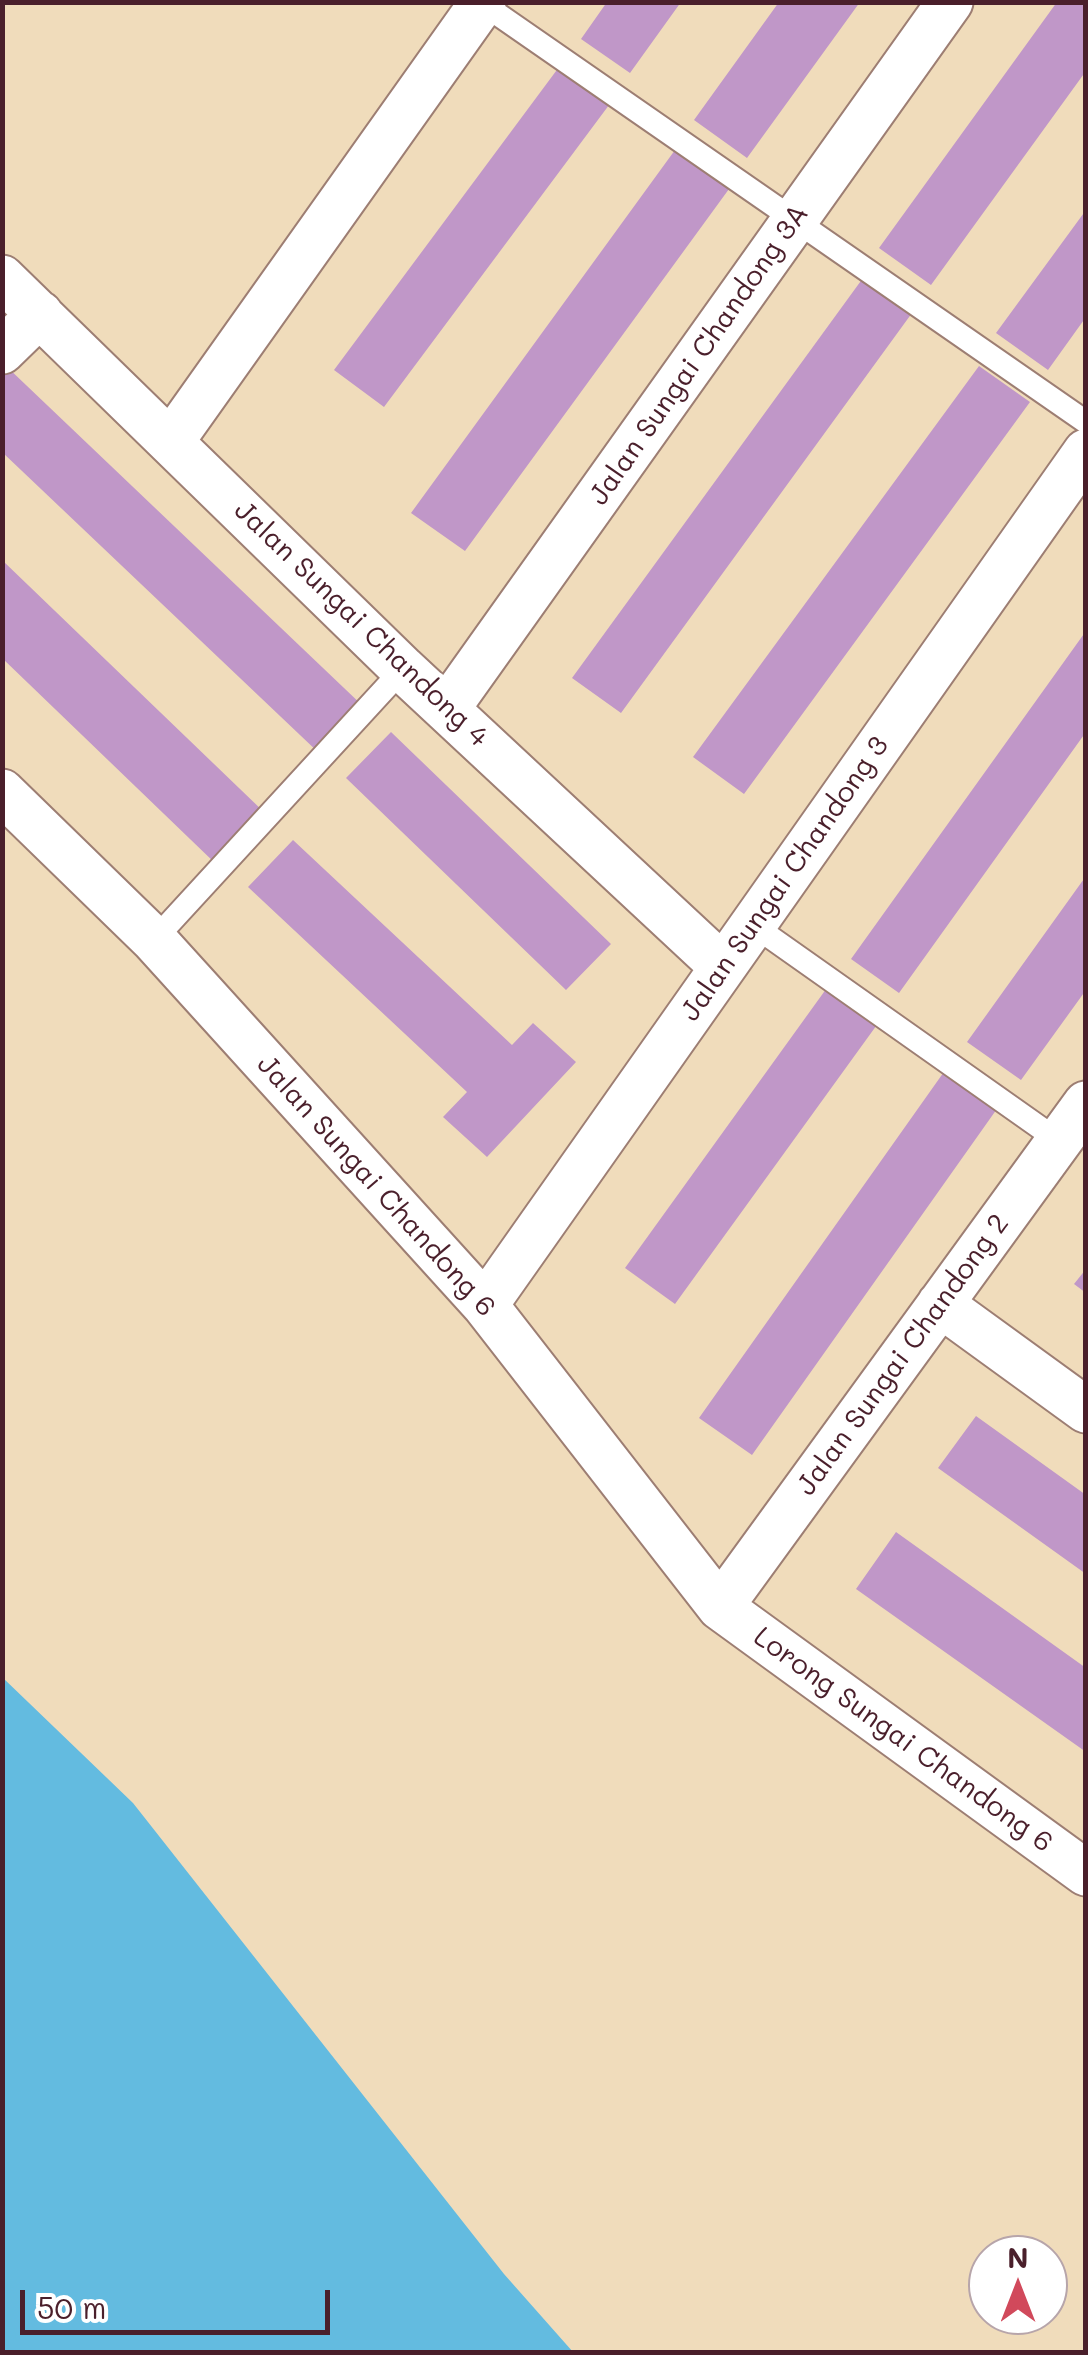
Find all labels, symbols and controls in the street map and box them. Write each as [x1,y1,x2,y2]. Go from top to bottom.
street label: Jalan Sungai Chandong 3A [582,198,816,512]
street label: Jalan Sungai Chandong 4 [227,494,495,754]
street label: Jalan Sungai Chandong 3 [674,730,896,1028]
street label: Jalan Sungai Chandong 6 [250,1048,502,1324]
street label: Jalan Sungai Chandong 2 [790,1208,1016,1502]
street label: Lorong Sungai Chandong 6 [747,1620,1059,1860]
north arrow [968,2235,1068,2335]
text: N [1007,2239,1029,2275]
scale bar [25,2270,335,2332]
text: 50 m [37,2287,107,2327]

